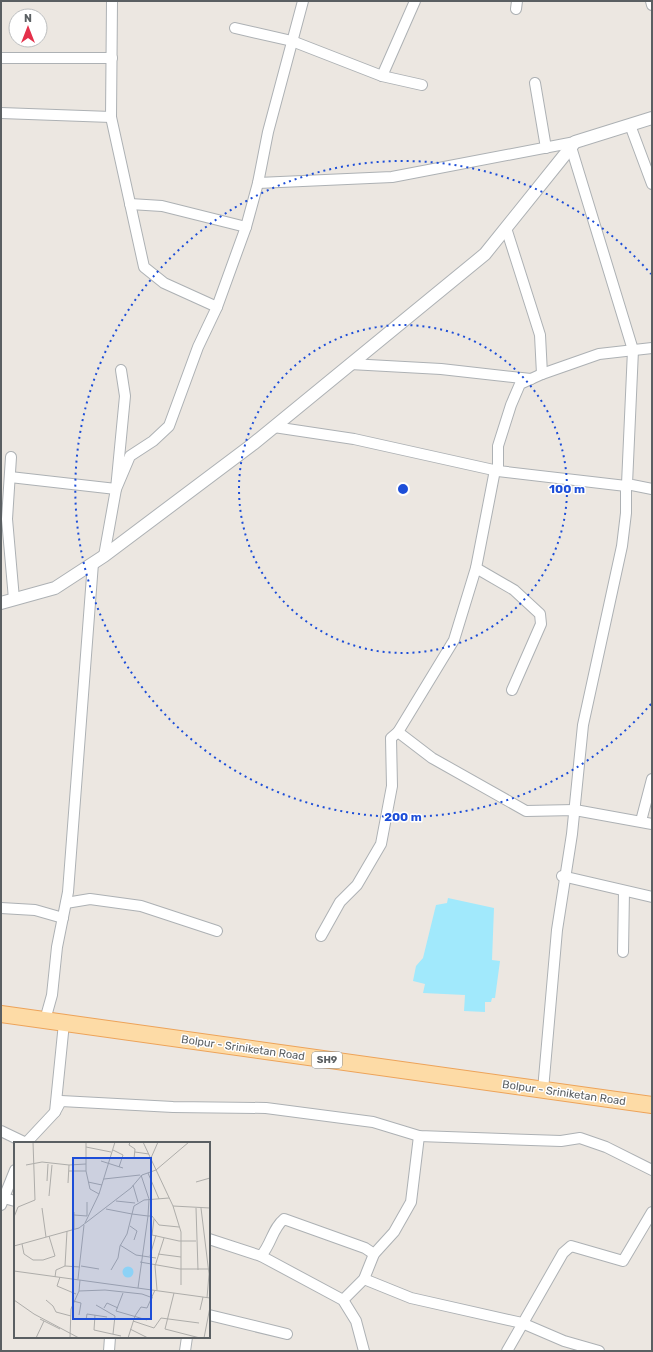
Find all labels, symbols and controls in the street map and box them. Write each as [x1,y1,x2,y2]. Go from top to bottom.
north arrow [8,8,48,48]
text: N [24,12,32,25]
centre of rings [396,482,410,496]
text: 100 m [549,482,585,496]
text: 200 m [384,810,422,824]
street label: Bolpur - Sriniketan Road [180,1033,306,1063]
road number: SH9 [312,1052,342,1068]
street label: Bolpur - Sriniketan Road [501,1078,627,1108]
inset map [14,1142,210,1338]

